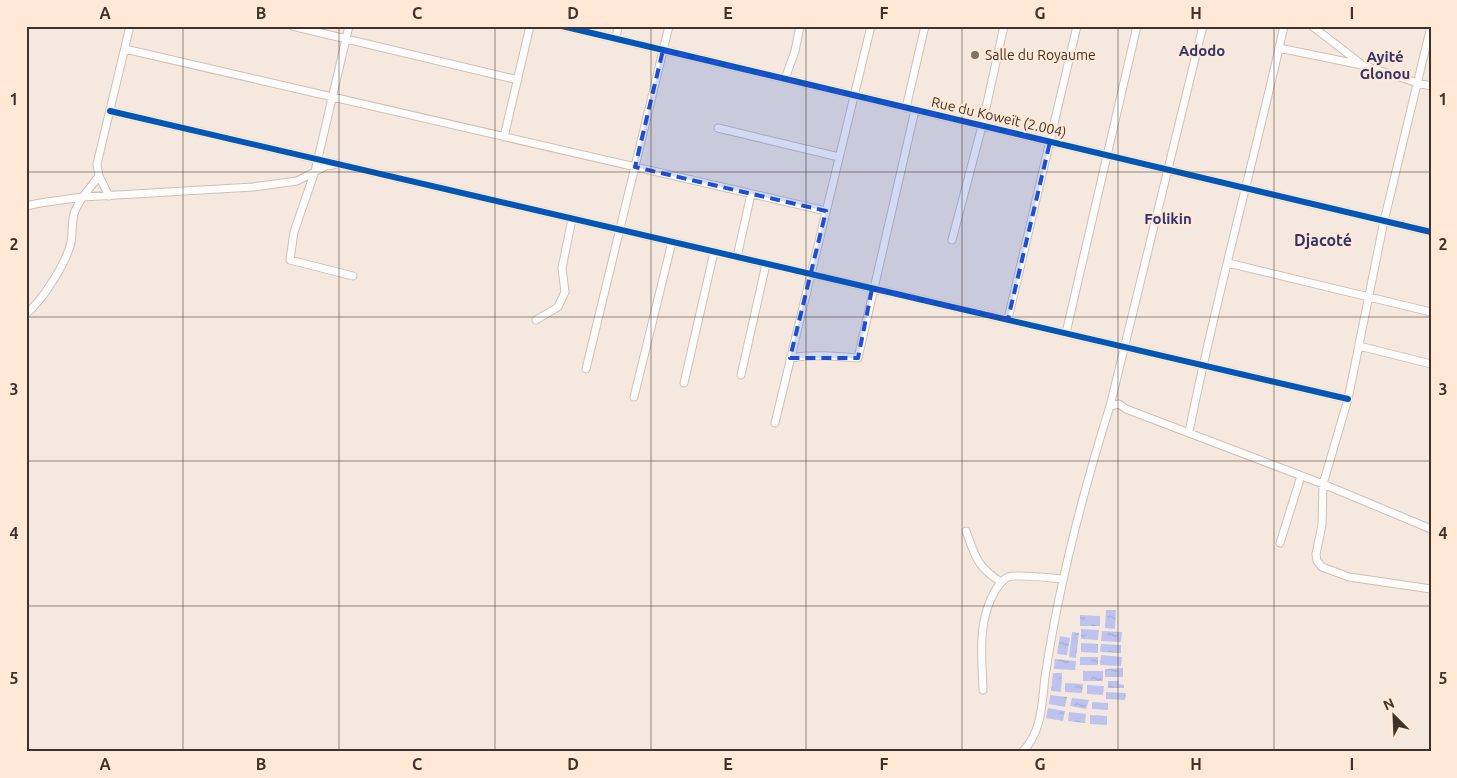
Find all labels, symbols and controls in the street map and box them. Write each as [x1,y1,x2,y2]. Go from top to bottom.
text: A [99,4,111,22]
text: B [256,4,266,22]
text: C [412,4,422,22]
text: D [567,4,579,22]
text: E [723,4,733,22]
text: F [880,4,889,22]
text: G [1034,4,1046,22]
text: H [1190,4,1202,22]
text: I [1350,4,1354,22]
district label: Adodo [1179,42,1225,59]
place label: Salle du Royaume [985,47,1096,63]
district label: Ayité Glonou [1360,48,1410,82]
marker: Salle du Royaume [969,49,981,61]
text: 1 [9,90,19,108]
text: 1 [1438,90,1448,108]
street label: Rue du Koweït (2.004) [930,94,1068,140]
district label: Folikin [1144,210,1192,227]
district label: Djacoté [1294,231,1352,249]
text: 2 [9,235,19,253]
text: 2 [1438,235,1448,253]
text: 3 [9,380,19,398]
text: 3 [1438,380,1448,398]
text: 4 [9,524,19,542]
text: 4 [1438,524,1448,542]
text: 5 [9,669,19,687]
text: 5 [1438,669,1448,687]
north arrow [1370,690,1420,740]
text: N [1381,695,1397,714]
text: A [99,755,111,773]
text: B [256,755,266,773]
text: C [412,755,422,773]
text: D [567,755,579,773]
text: E [723,755,733,773]
text: F [880,755,889,773]
text: G [1034,755,1046,773]
text: H [1190,755,1202,773]
text: I [1350,755,1354,773]

